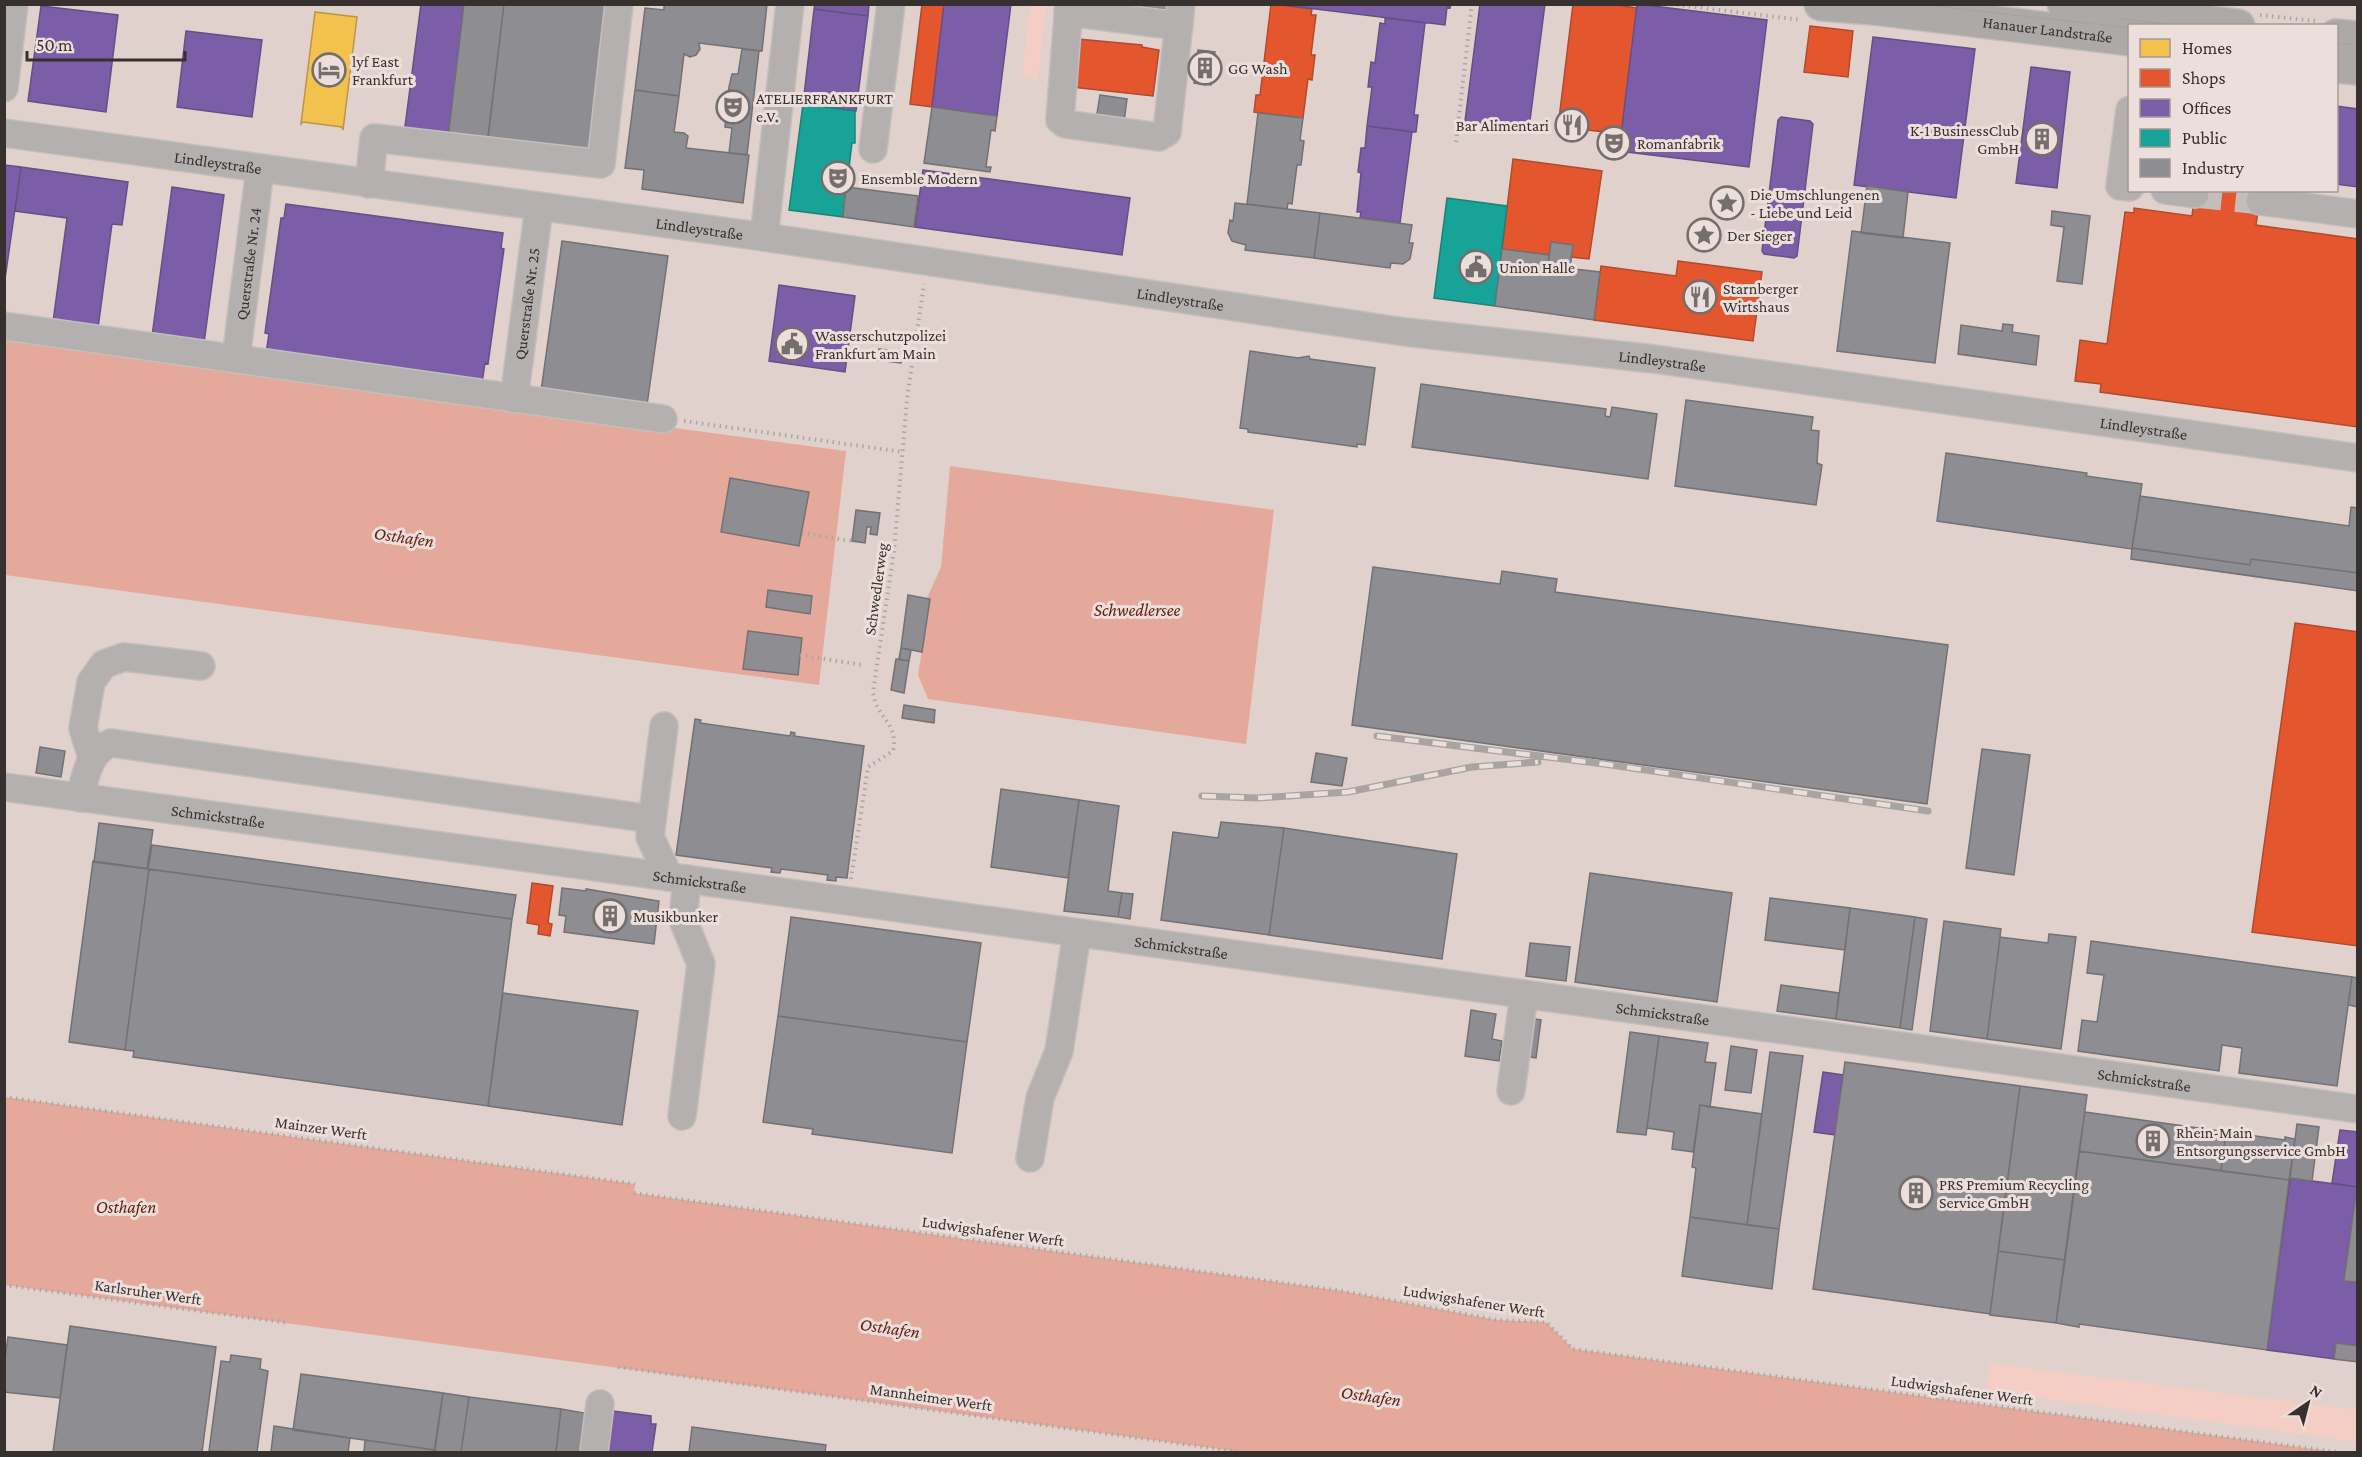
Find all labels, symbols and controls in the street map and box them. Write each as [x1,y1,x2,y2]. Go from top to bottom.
street label: Hanauer Landstraße [1982,13,2114,45]
scale bar [27,24,184,62]
legend [2128,24,2338,192]
text: 50 m [36,35,73,55]
text: Homes [2182,38,2232,58]
building icon: GG Wash [1187,50,1223,86]
hotel icon: lyf East Frankfurt [311,52,347,88]
place label: lyf East Frankfurt [352,53,414,88]
place label: GG Wash [1228,60,1288,77]
text: Shops [2182,68,2226,88]
theatre icon: ATELIERFRANKFURT e.V. [715,89,751,125]
place label: ATELIERFRANKFURT e.V. [756,90,893,125]
text: Offices [2182,98,2231,118]
restaurant icon: Bar Alimentari [1554,107,1590,143]
place label: Bar Alimentari [1456,117,1549,134]
building icon: K-1 BusinessClub GmbH [2024,121,2060,157]
place label: K-1 BusinessClub GmbH [1910,122,2019,157]
theatre icon: Romanfabrik [1596,125,1632,161]
text: Public [2182,128,2227,148]
place label: Romanfabrik [1637,135,1721,152]
street label: Lindleystraße [173,148,263,177]
text: Industry [2182,158,2245,178]
theatre icon: Ensemble Modern [820,160,856,196]
place label: Ensemble Modern [861,170,978,187]
place icon: Die Umschlungenen - Liebe und Leid [1709,185,1745,221]
place label: Die Umschlungenen - Liebe und Leid [1750,186,1880,221]
street label: Querstraße Nr. 24 [232,206,264,321]
street label: Lindleystraße [655,214,744,243]
place icon: Der Sieger [1686,217,1722,253]
place label: Der Sieger [1727,227,1793,245]
street label: Querstraße Nr. 25 [511,247,542,361]
public building icon: Union Halle [1458,249,1494,285]
place label: Union Halle [1499,259,1575,276]
restaurant icon: Starnberger Wirtshaus [1682,279,1718,315]
place label: Starnberger Wirtshaus [1723,280,1799,315]
street label: Lindleystraße [1136,284,1225,314]
public building icon: Wasserschutzpolizei Frankfurt am Main [774,326,810,362]
place label: Wasserschutzpolizei Frankfurt am Main [815,327,946,362]
street label: Lindleystraße [1618,347,1707,375]
street label: Lindleystraße [2099,413,2188,442]
water label: Osthafen [373,523,435,551]
street label: Schwedlerweg [861,541,892,636]
water label: Schwedlersee [1094,600,1180,620]
street label: Schmickstraße [170,801,266,831]
street label: Schmickstraße [652,866,747,896]
building icon: Musikbunker [592,898,628,934]
place label: Musikbunker [633,908,719,925]
street label: Schmickstraße [1133,932,1229,962]
street label: Schmickstraße [1615,998,1710,1028]
street label: Schmickstraße [2096,1065,2192,1094]
street label: Mainzer Werft [274,1113,369,1143]
building icon: Rhein-Main Entsorgungsservice GmbH [2135,1123,2171,1159]
place label: Rhein-Main Entsorgungsservice GmbH [2176,1124,2346,1160]
building icon: PRS Premium Recycling Service GmbH [1898,1175,1934,1211]
place label: PRS Premium Recycling Service GmbH [1939,1176,2089,1211]
water label: Osthafen [96,1197,156,1217]
street label: Ludwigshafener Werft [921,1213,1066,1250]
street label: Karlsruher Werft [93,1276,203,1308]
street label: Ludwigshafener Werft [1402,1281,1547,1322]
water label: Osthafen [859,1314,921,1342]
street label: Ludwigshafener Werft [1890,1372,2035,1409]
north arrow [2278,1373,2338,1433]
street label: Mannheimer Werft [869,1380,994,1414]
text: N [2307,1381,2326,1401]
water label: Osthafen [1340,1382,1402,1410]

